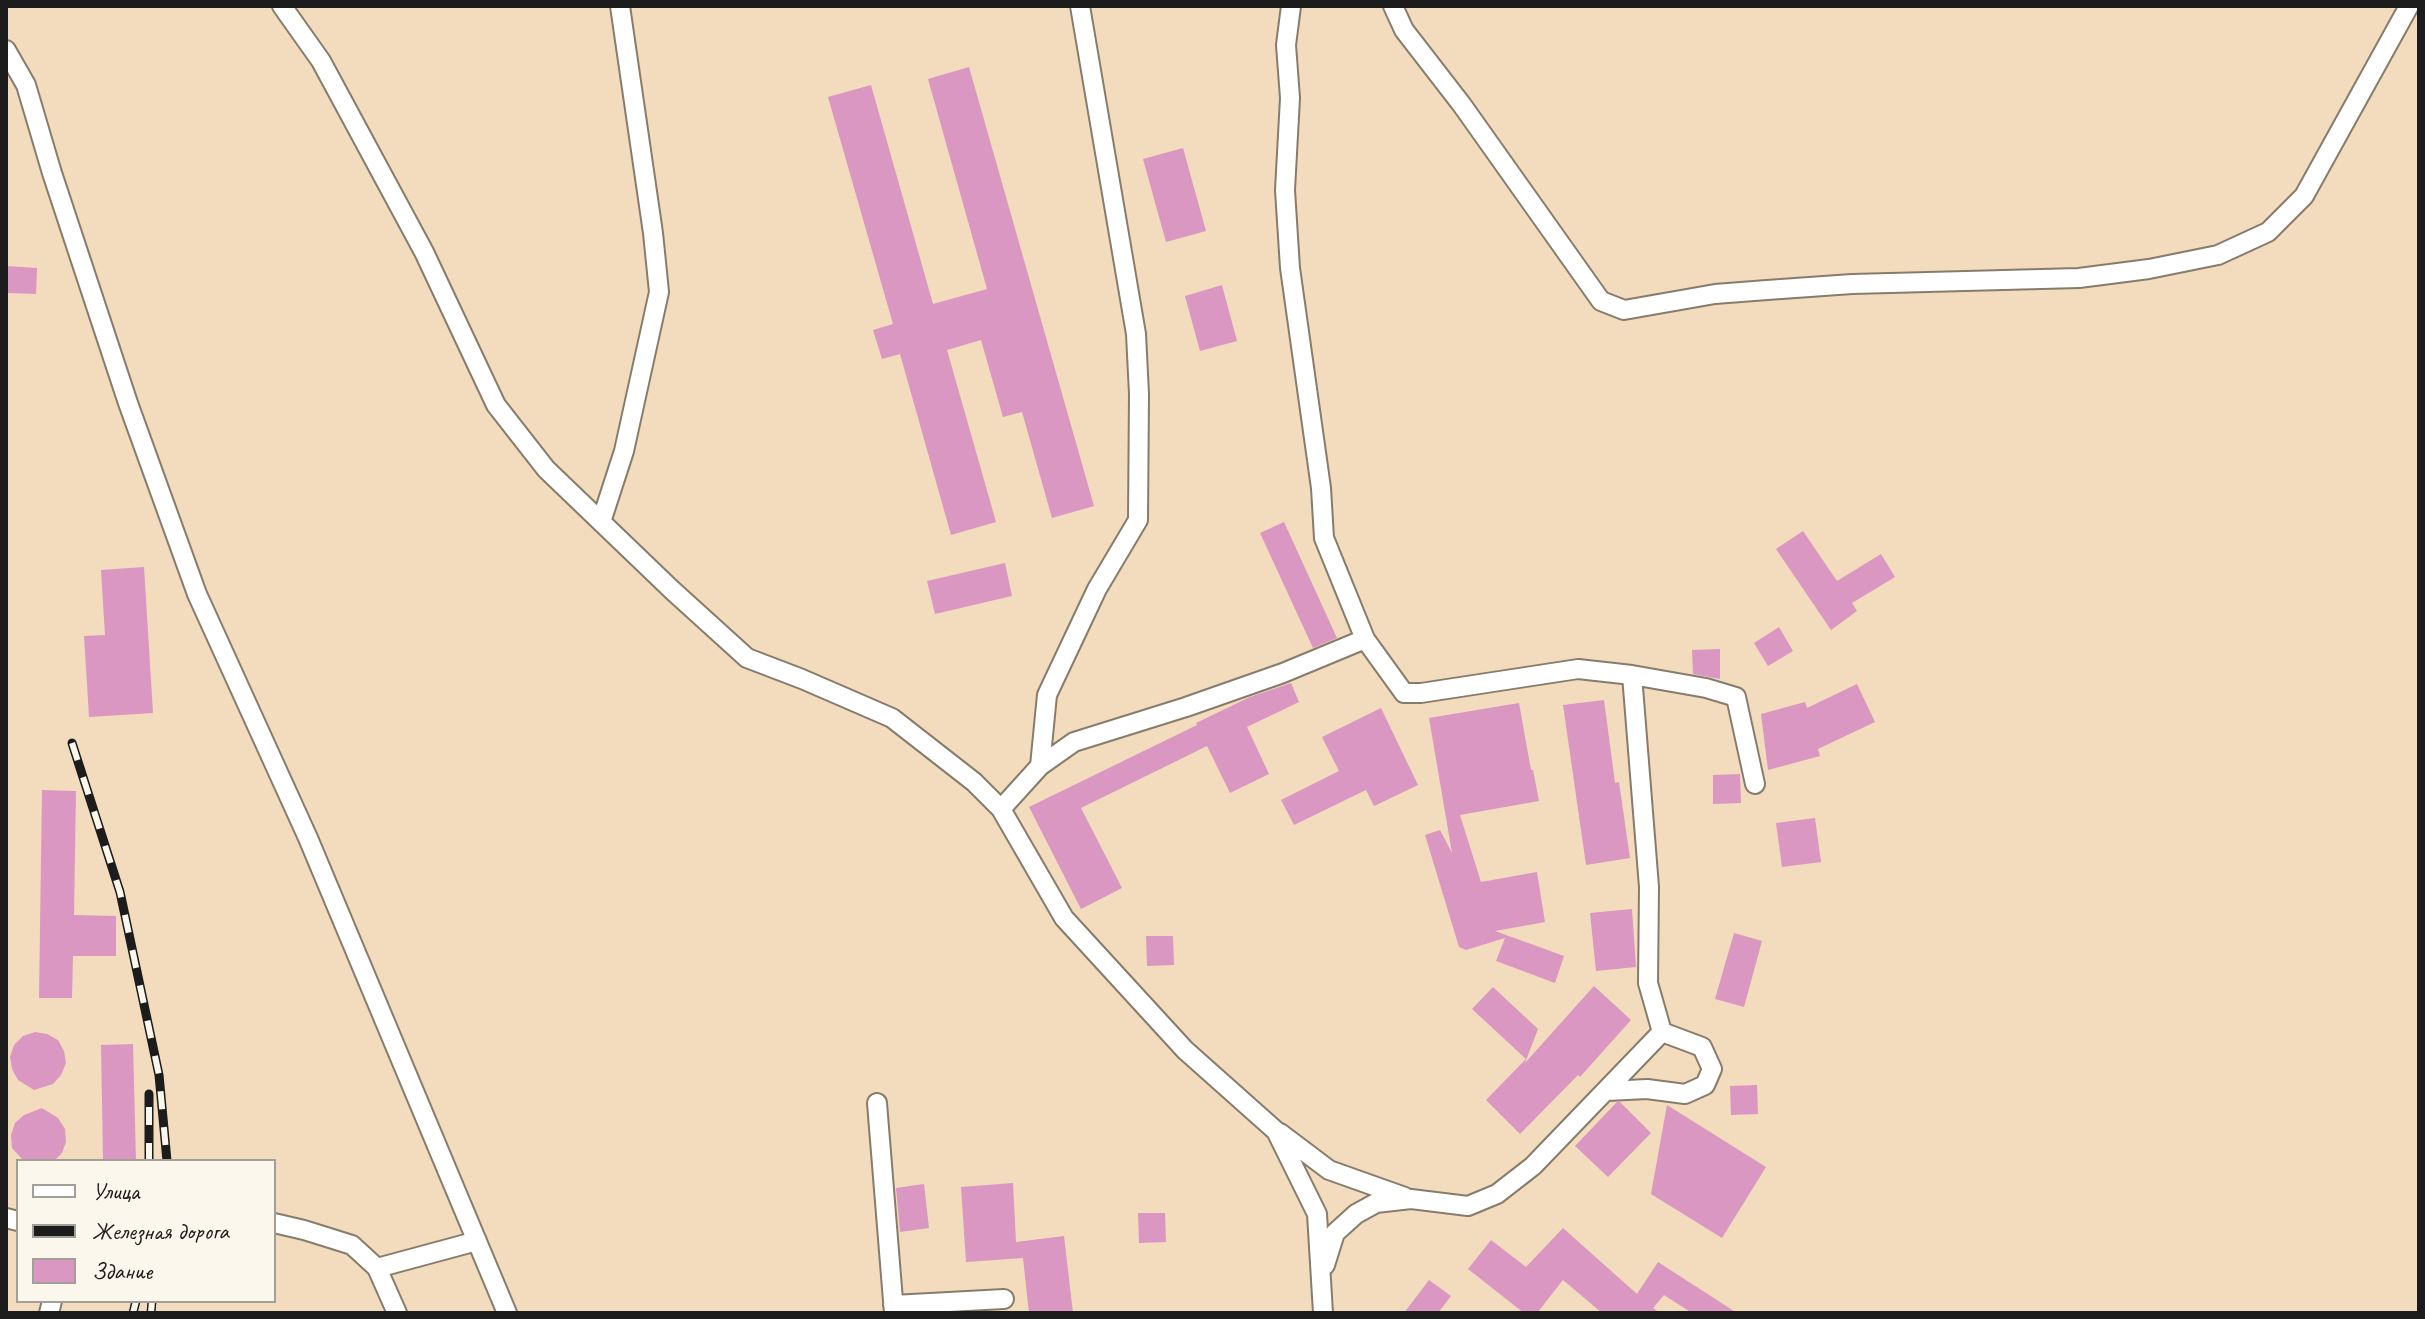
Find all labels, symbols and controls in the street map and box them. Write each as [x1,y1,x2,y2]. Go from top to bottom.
legend [16,1159,276,1303]
text: Улица [92,1176,140,1206]
text: Железная дорога [92,1216,229,1246]
text: Здание [92,1256,152,1286]

